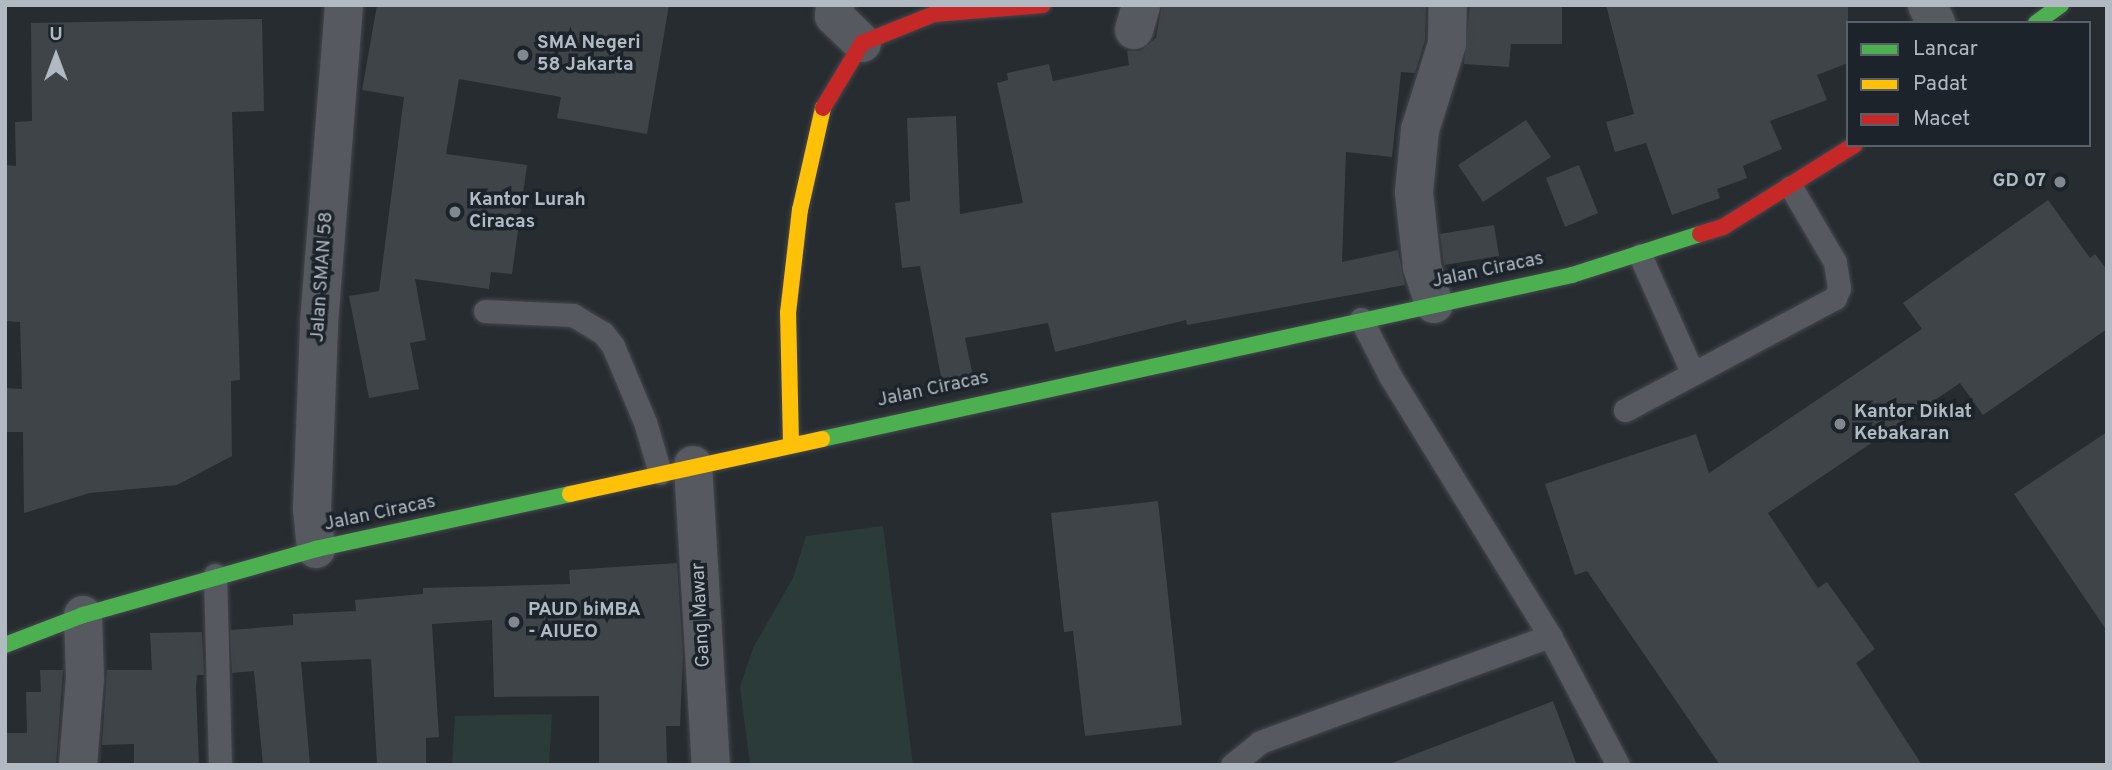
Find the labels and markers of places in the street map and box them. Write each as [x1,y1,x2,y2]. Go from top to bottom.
place label: SMA Negeri 58 Jakarta [537,33,641,77]
marker: SMA Negeri 58 Jakarta [515,47,531,63]
place label: GD 07 [1992,171,2046,193]
marker: GD 07 [2052,174,2068,190]
place label: Kantor Lurah Ciracas [469,190,586,234]
marker: Kantor Lurah Ciracas [447,204,463,220]
place label: Kantor Diklat Kebakaran [1854,402,1972,446]
marker: Kantor Diklat Kebakaran [1832,416,1848,432]
place label: PAUD biMBA - AIUEO [528,600,641,644]
marker: PAUD biMBA - AIUEO [506,614,522,630]

